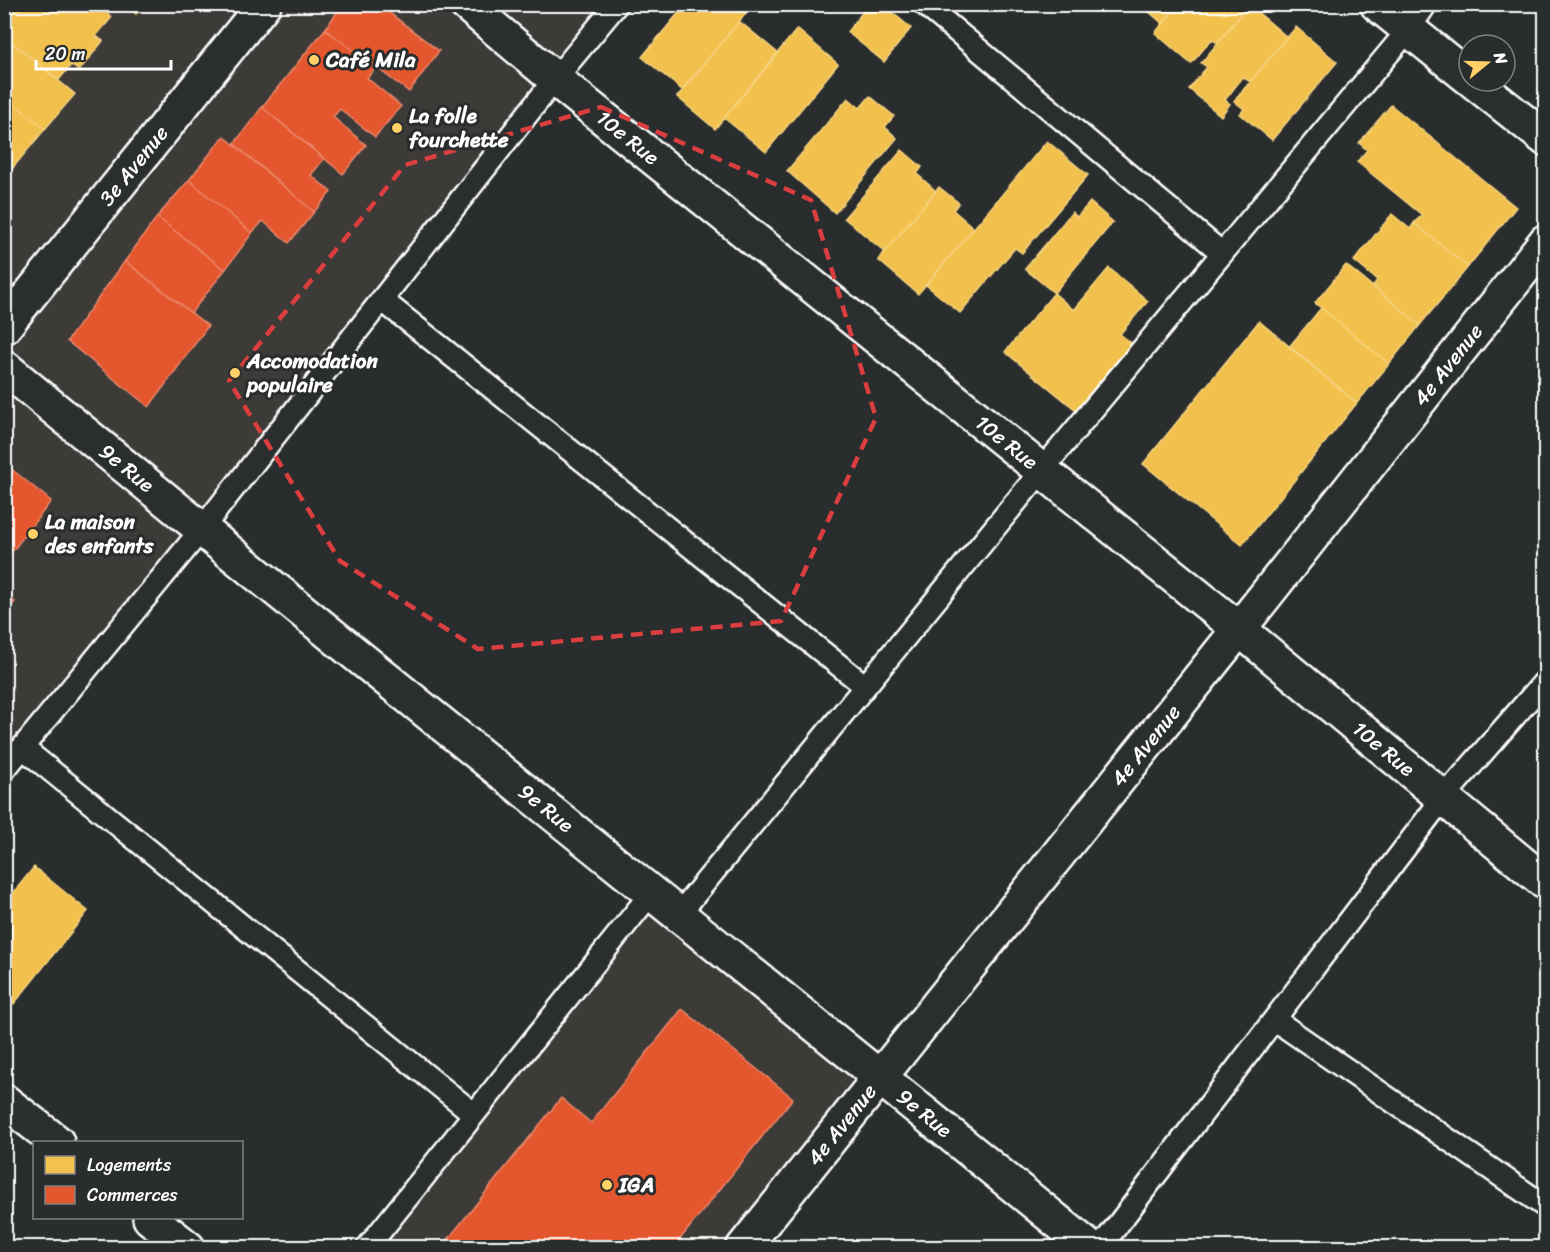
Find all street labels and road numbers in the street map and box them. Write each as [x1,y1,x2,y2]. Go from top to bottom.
street label: 10e Rue [588,100,668,175]
street label: 3e Avenue [89,116,179,215]
street label: 4e Avenue [1403,315,1493,415]
street label: 10e Rue [966,405,1047,480]
street label: 9e Rue [90,433,163,503]
street label: 4e Avenue [1101,696,1191,795]
street label: 10e Rue [1344,711,1424,787]
street label: 9e Rue [510,774,583,843]
street label: 4e Avenue [797,1075,887,1174]
street label: 9e Rue [888,1079,961,1148]

